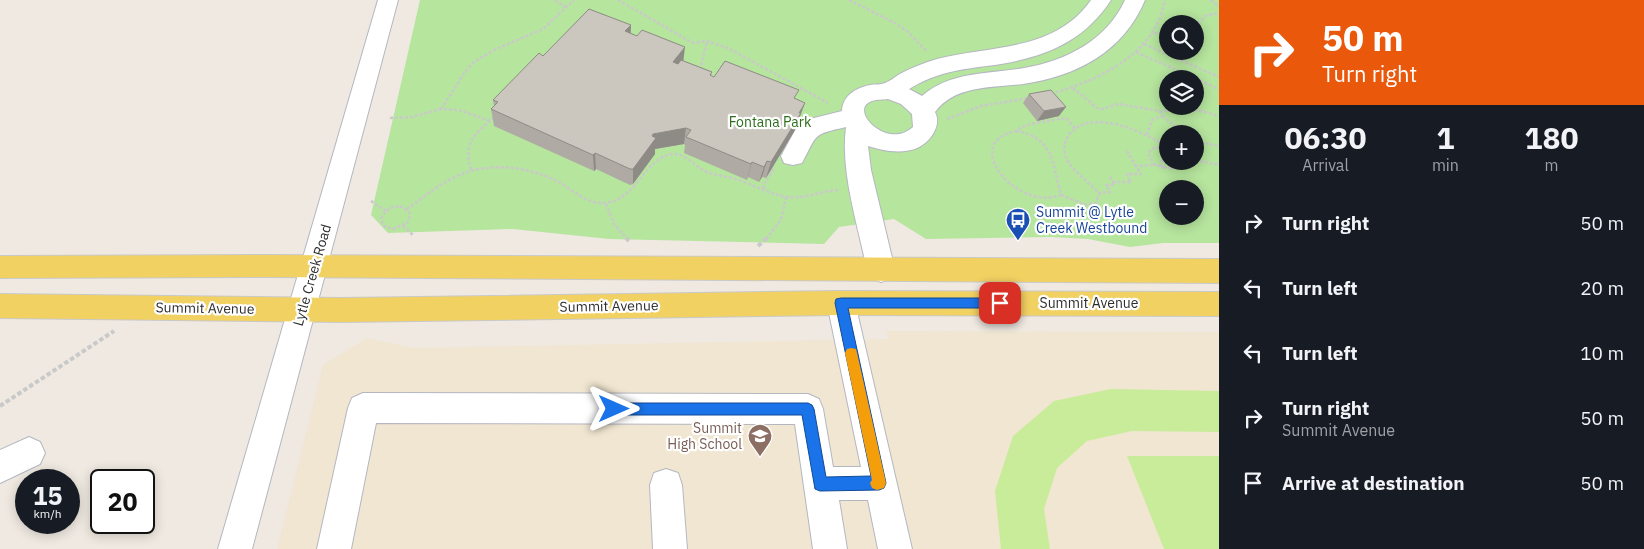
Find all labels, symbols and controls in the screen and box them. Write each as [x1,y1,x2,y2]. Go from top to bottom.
map controls [1159,15,1204,225]
button: search [1159,15,1204,60]
text: 50 m [1322,15,1404,61]
icon: right [1239,20,1304,85]
text: Turn right [1322,59,1417,88]
button: layers [1159,70,1204,115]
park label: Fontana Park [729,113,812,131]
text: 06:30 [1285,118,1366,157]
text: 1 [1436,118,1454,157]
text: 180 [1524,118,1578,157]
button: + [1159,125,1204,170]
text: Arrival [1302,155,1349,175]
text: min [1432,155,1459,175]
text: m [1544,155,1558,175]
button: − [1159,180,1204,225]
place label: Summit @ Lytle Creek Westbound [1036,203,1147,237]
bus stop icon: Summit @ Lytle Creek Westbound [1005,207,1031,241]
icon: right [1239,209,1267,237]
text: Turn right [1282,211,1369,235]
text: 50 m [1580,211,1624,235]
street label: Lytle Creek Road [289,222,335,328]
icon: left [1239,274,1267,302]
text: Turn left [1282,276,1358,300]
text: 20 m [1580,276,1624,300]
pin [979,282,1021,324]
icon: arrive [986,289,1014,317]
street label: Summit Avenue [1040,294,1139,312]
street label: Summit Avenue [559,296,659,316]
street label: Summit Avenue [155,298,255,318]
icon: left [1239,339,1267,367]
text: Turn left [1282,341,1358,365]
text: 10 m [1580,341,1624,365]
position arrow [587,382,639,434]
text: Turn right [1282,396,1369,420]
icon: right [1239,404,1267,432]
text: 50 m [1580,406,1624,430]
place label: Summit High School [667,419,742,453]
text: Summit Avenue [1282,420,1395,440]
school or university icon: Summit High School [747,423,773,457]
speed limit sign: 20 [90,469,155,534]
icon: arrive [1239,469,1267,497]
text: Arrive at destination [1282,471,1465,495]
text: 50 m [1580,471,1624,495]
text: 15 [32,479,63,512]
text: km/h [33,506,62,521]

